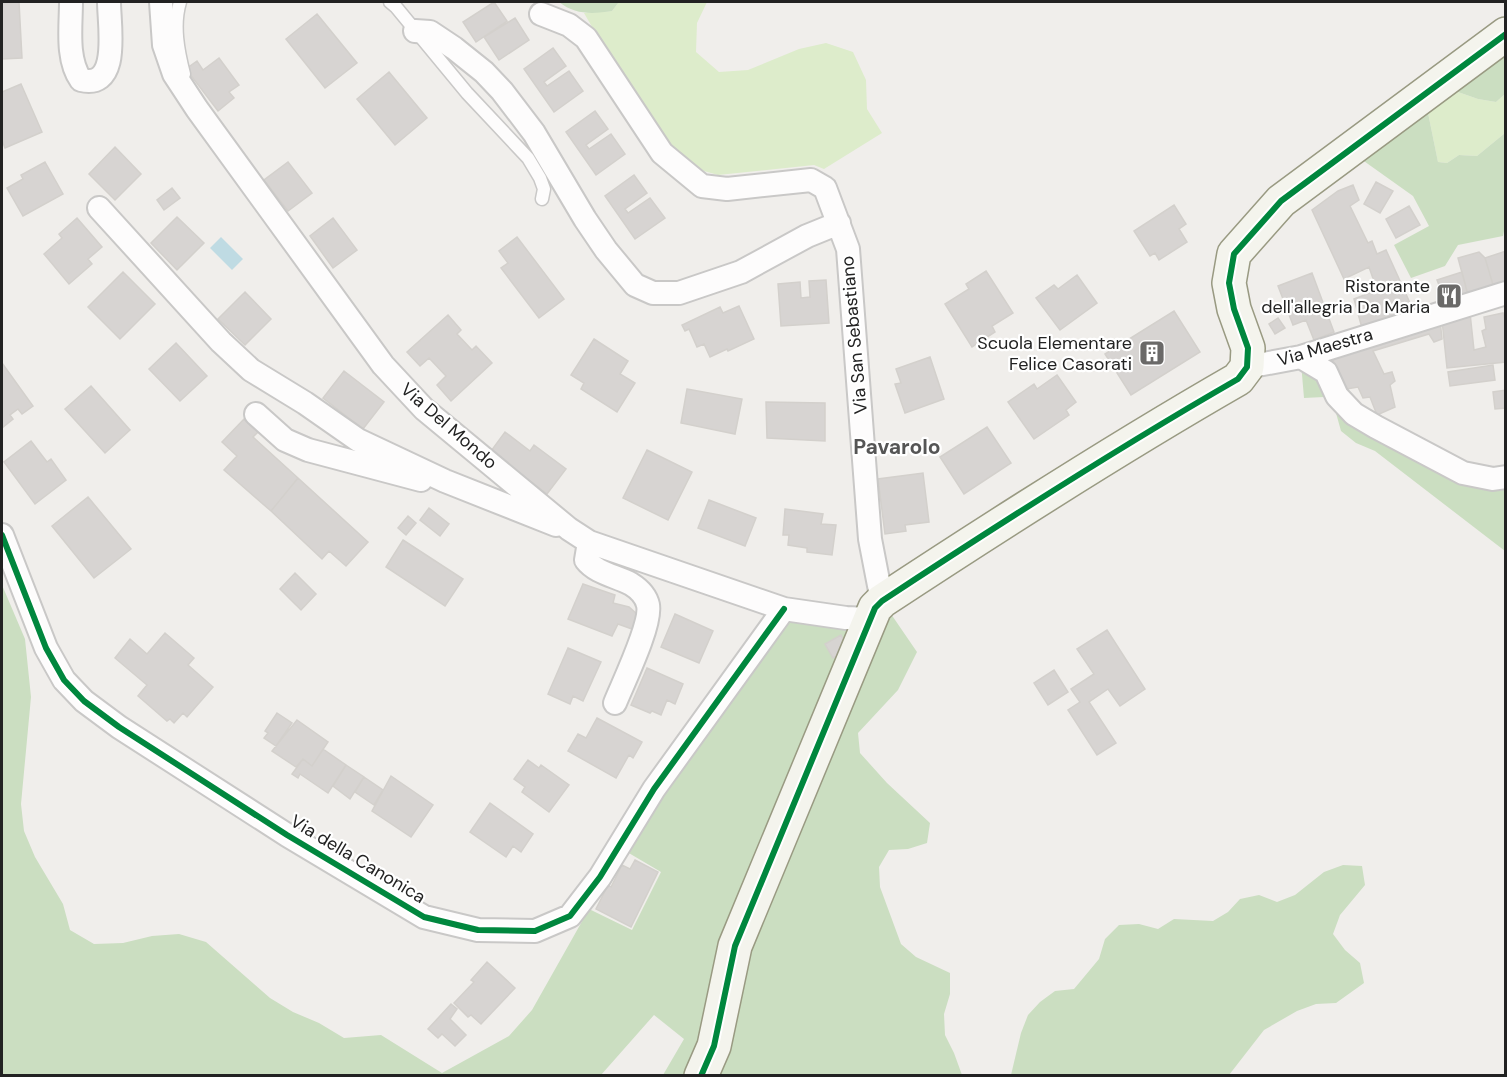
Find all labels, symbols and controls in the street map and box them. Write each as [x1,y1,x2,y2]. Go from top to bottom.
street label: Via San Sebastiano [835,255,873,415]
place label: Ristorante dell'allegria Da Maria [1261,274,1430,319]
restaurant icon: Ristorante dell'allegria Da Maria [1434,281,1464,311]
street label: Via Maestra [1274,322,1376,372]
place label: Scuola Elementare Felice Casorati [977,331,1132,376]
building icon: Scuola Elementare Felice Casorati [1137,338,1167,368]
street label: Via Del Mondo [396,377,502,475]
district label: Pavarolo [853,433,941,461]
street label: Via della Canonica [286,809,430,909]

